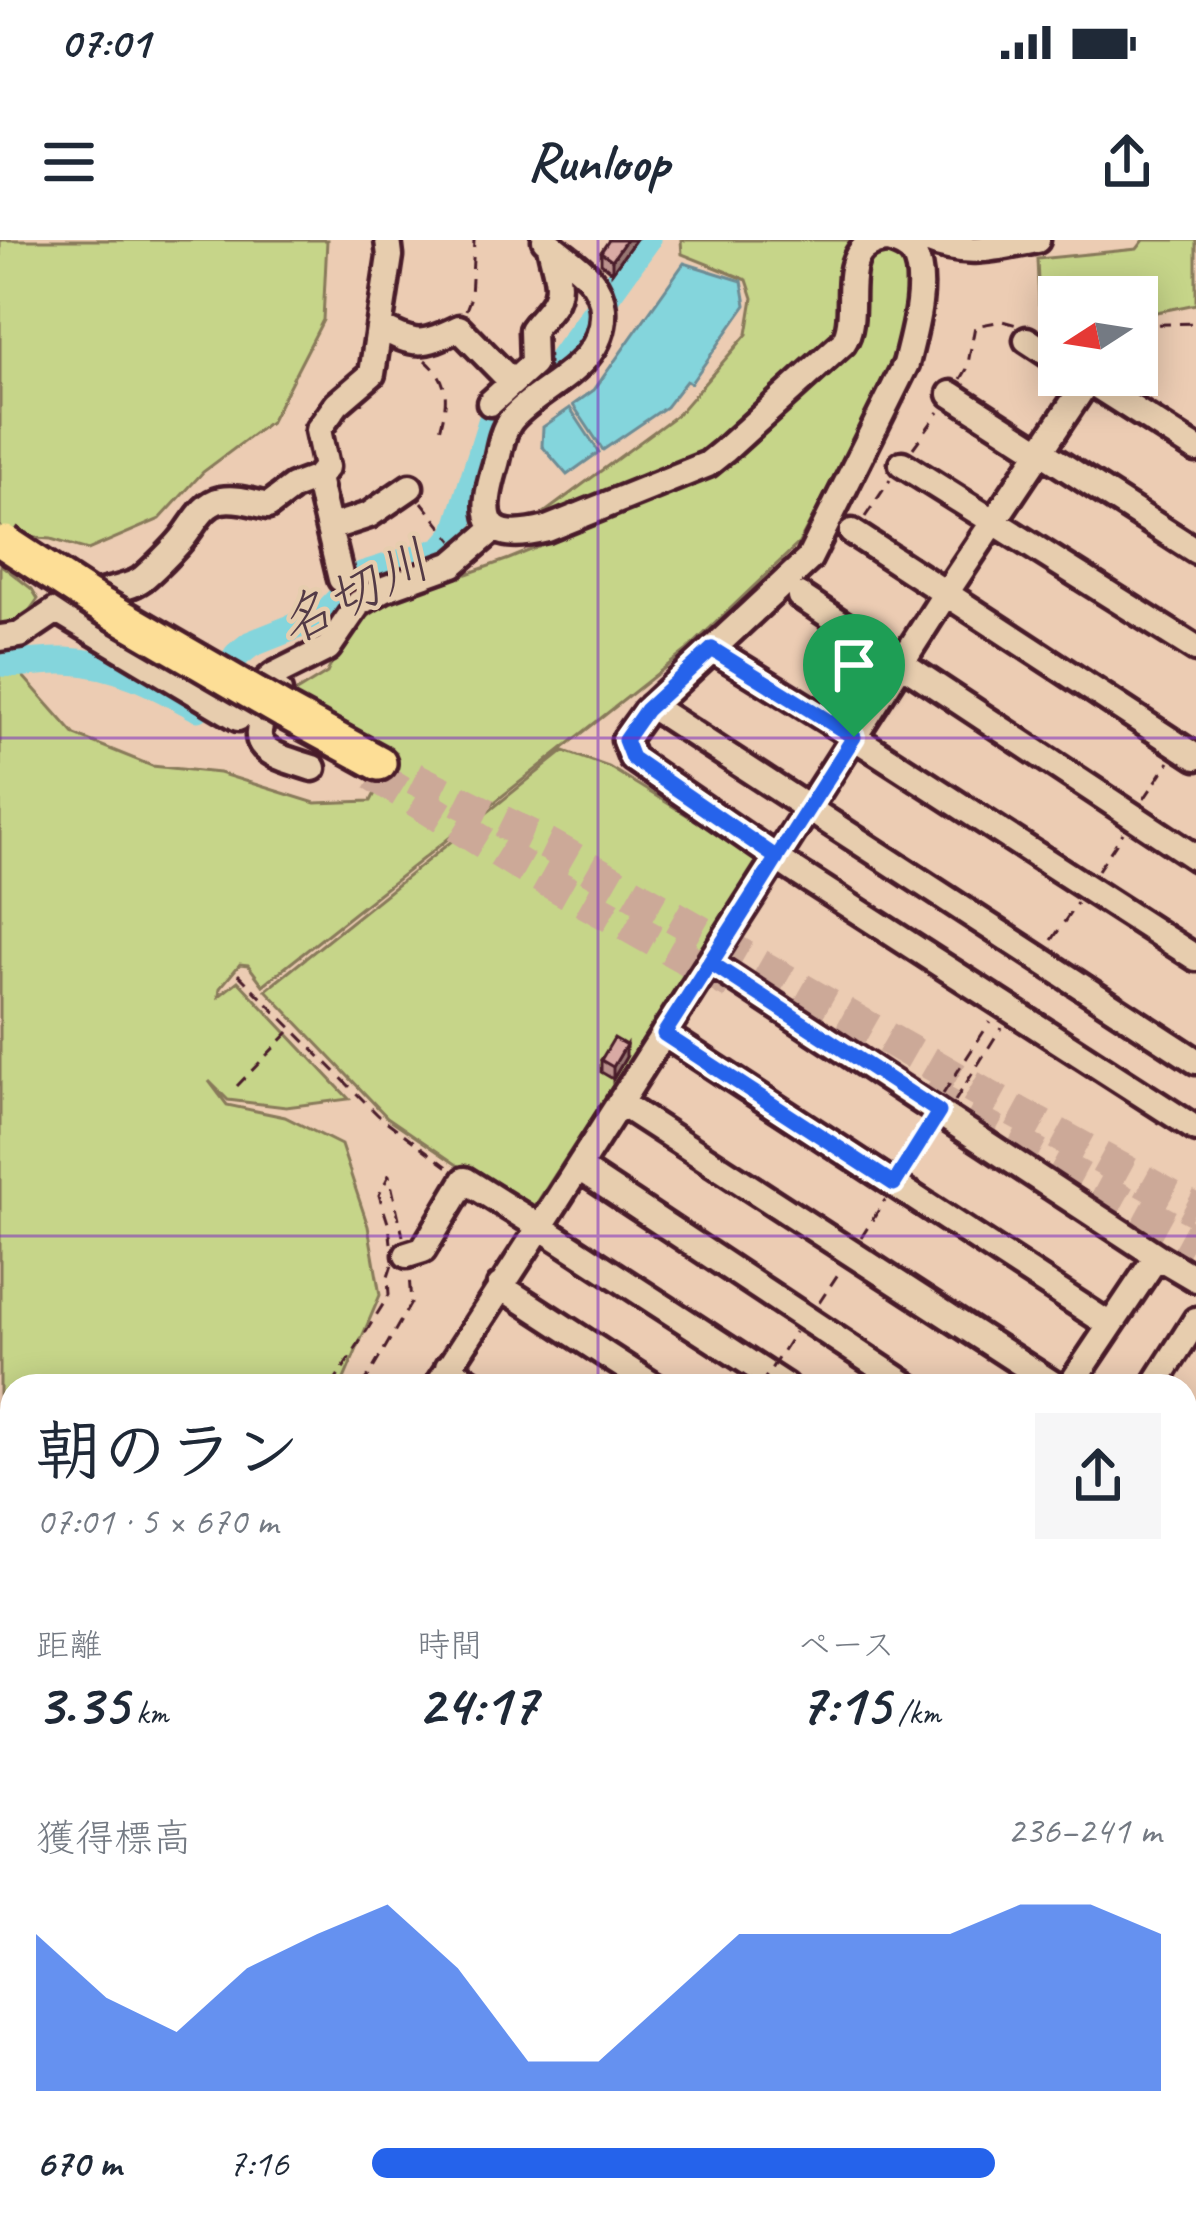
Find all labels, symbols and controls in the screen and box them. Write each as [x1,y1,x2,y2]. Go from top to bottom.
text: 07:01 [60,14,150,71]
text: Runloop [527,128,669,196]
icon: menu [36,129,102,195]
icon: share [1094,129,1160,195]
north arrow [1038,276,1158,396]
map controls [1038,276,1158,396]
water label: 名切川 [266,525,442,659]
pin [803,614,905,737]
icon: arrive [821,632,887,698]
text: 朝のラン [36,1410,300,1493]
button: share [1035,1413,1161,1539]
text: 07:01 · 5 × 670 m [36,1497,278,1546]
text: 距離 [36,1624,102,1666]
text: 時間 [417,1624,483,1666]
text: ペース [798,1624,895,1666]
text: 3.35 [36,1666,128,1742]
text: 24:17 [417,1666,537,1742]
text: 7:15 [798,1666,890,1742]
text: km [128,1692,168,1734]
text: /km [890,1692,941,1734]
text: 236–241 m [1007,1806,1161,1855]
text: 獲得標高 [36,1814,192,1863]
text: 670 m [36,2139,121,2188]
text: 7:16 [228,2139,288,2188]

